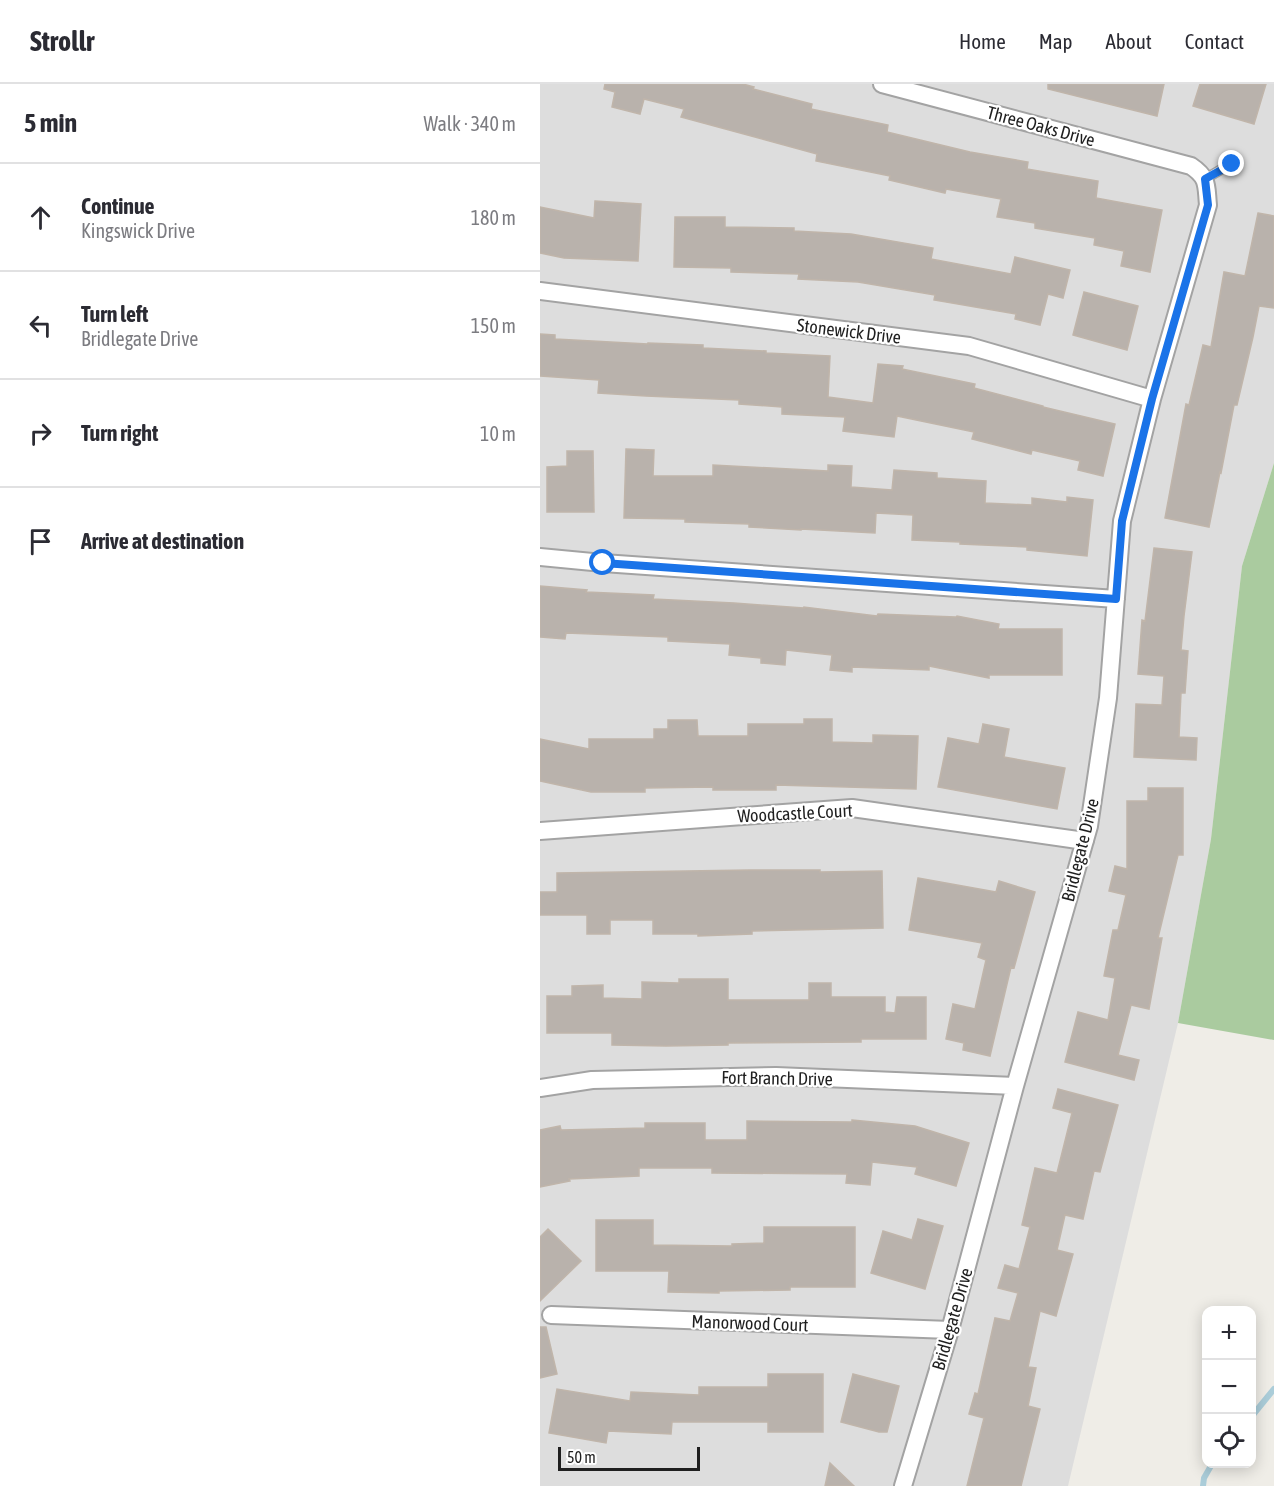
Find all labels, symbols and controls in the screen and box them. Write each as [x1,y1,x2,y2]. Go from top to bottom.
text: Strollr [30,25,94,57]
text: Home [959,29,1006,53]
text: Map [1039,29,1073,53]
text: About [1106,29,1152,53]
text: Contact [1185,29,1244,53]
street label: Three Oaks Drive [985,102,1097,150]
text: 5 min [24,108,77,138]
text: Walk · 340 m [424,112,516,135]
route end [1218,150,1244,176]
text: Continue [81,193,155,219]
icon: ahead [24,201,57,234]
text: 180 m [471,206,516,229]
text: Kingswick Drive [81,219,195,242]
text: Turn left [81,301,148,327]
icon: left [24,309,57,342]
text: 150 m [471,314,516,337]
street label: Stonewick Drive [796,314,902,348]
text: Bridlegate Drive [81,327,198,350]
icon: right [24,417,57,450]
text: Turn right [81,420,158,446]
text: 10 m [480,422,516,445]
icon: arrive [24,525,57,558]
text: Arrive at destination [81,528,244,554]
route start [589,549,615,575]
street label: Bridlegate Drive [1057,796,1103,904]
street label: Woodcastle Court [737,799,853,827]
street label: Fort Branch Drive [721,1067,833,1089]
street label: Bridlegate Drive [927,1265,977,1373]
map controls [1202,1306,1256,1468]
button: + [1202,1306,1256,1360]
street label: Manorwood Court [691,1310,809,1336]
button: − [1202,1360,1256,1414]
button: locate [1202,1414,1256,1468]
scale bar [558,1444,700,1472]
text: 50 m [567,1448,596,1466]

